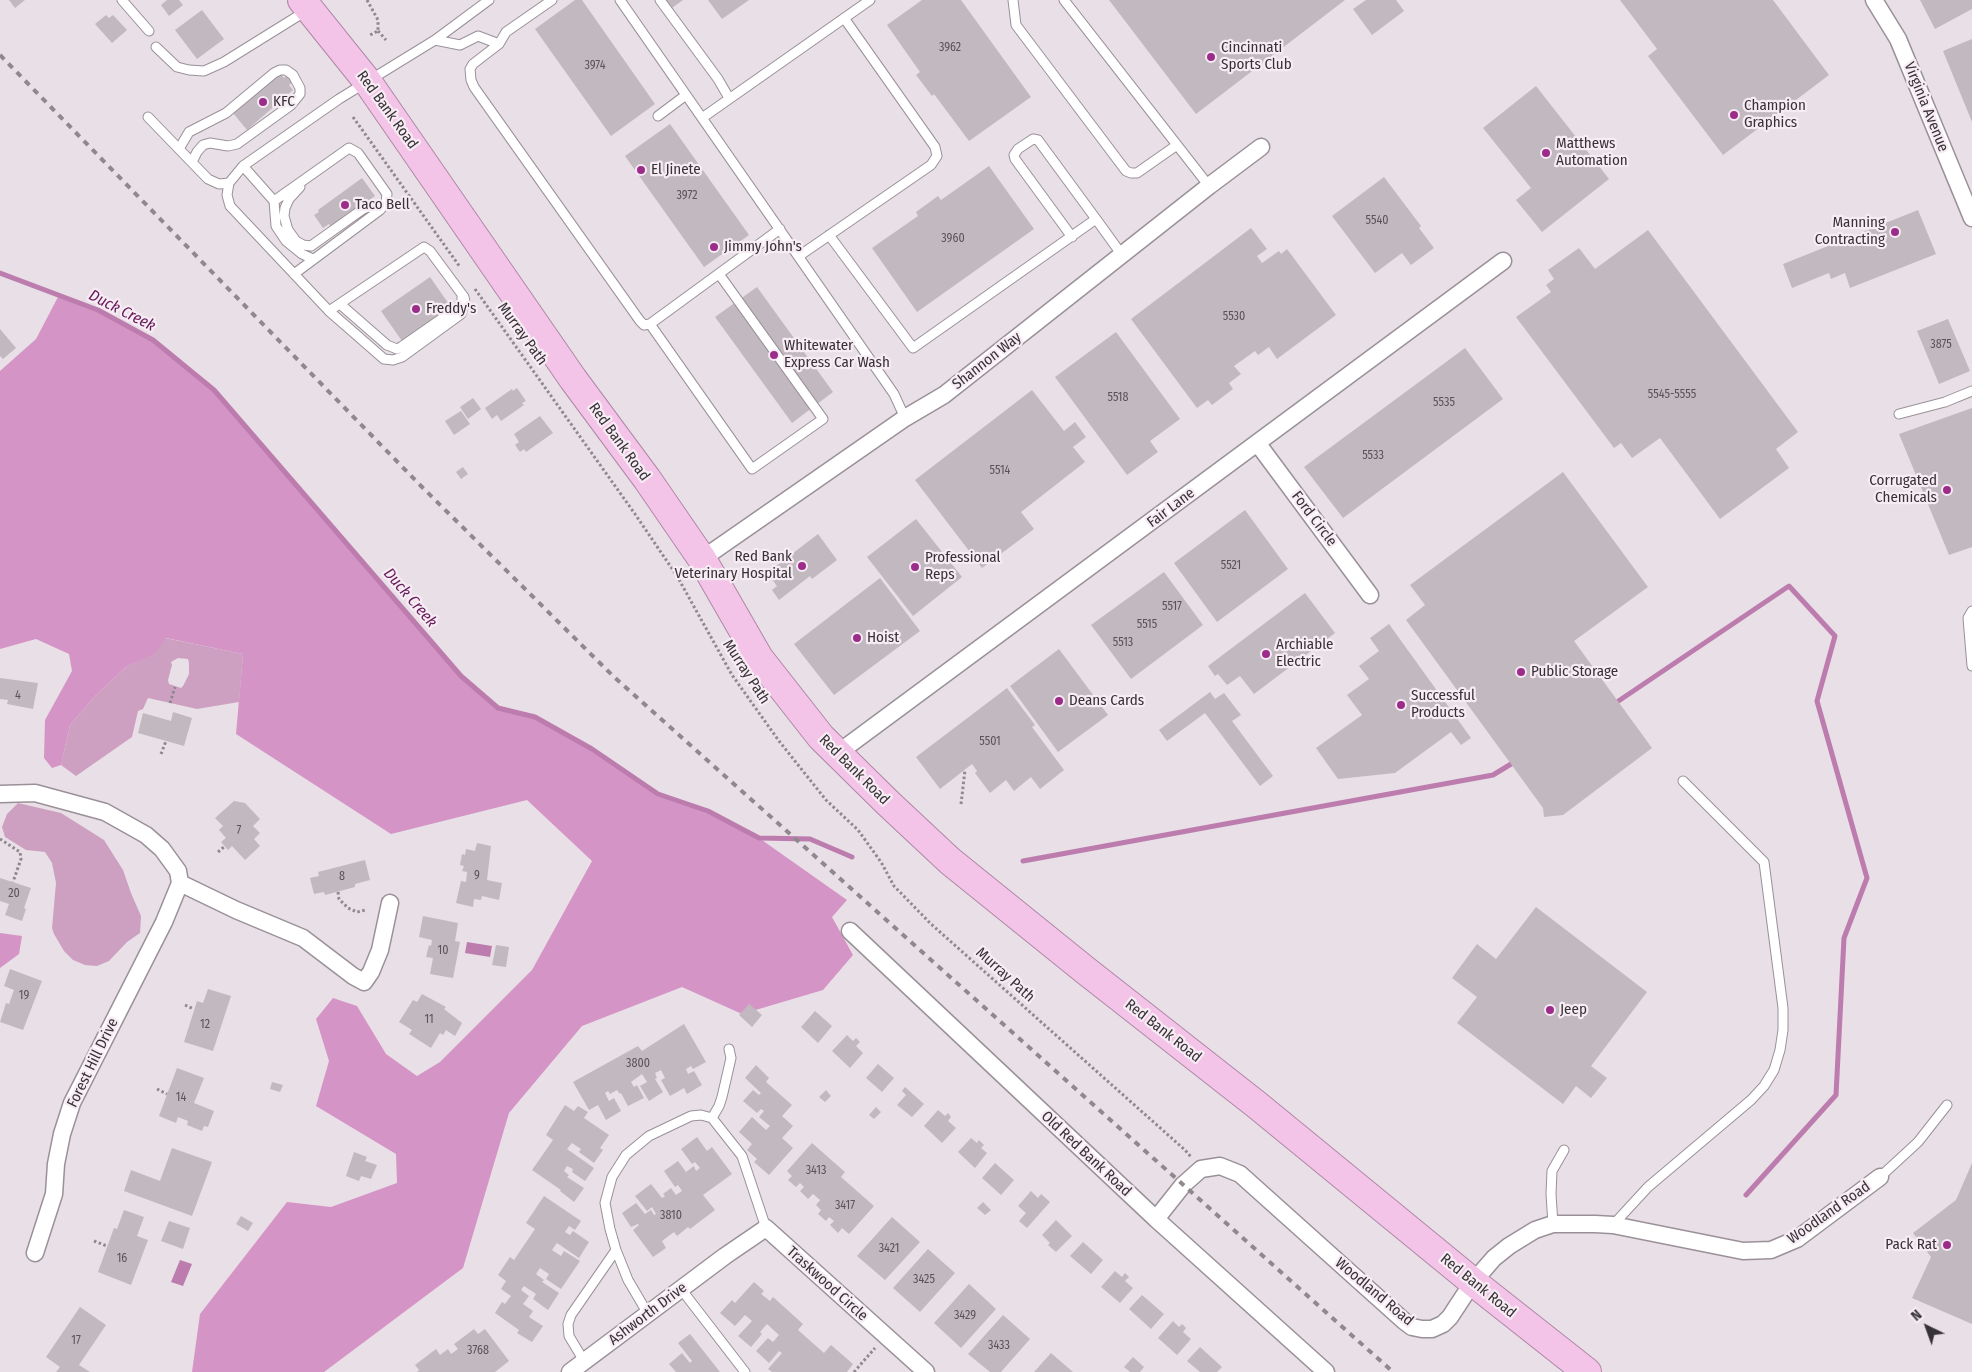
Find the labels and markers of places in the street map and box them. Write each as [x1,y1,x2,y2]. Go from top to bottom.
place label: Cincinnati Sports Club [1221,39,1292,74]
marker: Cincinnati Sports Club [1205,51,1217,63]
place label: KFC [273,93,295,111]
marker: KFC [257,96,269,108]
place label: Champion Graphics [1744,97,1806,132]
marker: Champion Graphics [1728,109,1740,121]
place label: Matthews Automation [1556,135,1628,170]
marker: Matthews Automation [1540,147,1552,159]
place label: El Jinete [651,161,701,179]
marker: El Jinete [635,164,647,176]
place label: Taco Bell [355,196,410,214]
marker: Taco Bell [339,199,351,211]
place label: Manning Contracting [1815,214,1885,249]
marker: Manning Contracting [1889,226,1901,238]
place label: Jimmy John's [724,238,802,256]
marker: Jimmy John's [708,241,720,253]
place label: Freddy's [426,300,476,318]
marker: Freddy's [410,303,422,315]
place label: Whitewater Express Car Wash [784,337,890,372]
marker: Whitewater Express Car Wash [768,349,780,361]
place label: Corrugated Chemicals [1869,472,1937,507]
marker: Corrugated Chemicals [1941,484,1953,496]
place label: Red Bank Veterinary Hospital [674,548,792,583]
place label: Professional Reps [925,549,1000,584]
marker: Red Bank Veterinary Hospital [796,560,808,572]
marker: Professional Reps [909,561,921,573]
place label: Hoist [867,629,899,647]
marker: Hoist [851,632,863,644]
place label: Archiable Electric [1276,636,1333,671]
marker: Archiable Electric [1260,648,1272,660]
place label: Public Storage [1531,663,1618,681]
marker: Public Storage [1515,666,1527,678]
place label: Successful Products [1411,687,1475,722]
place label: Deans Cards [1069,692,1144,710]
marker: Deans Cards [1053,695,1065,707]
marker: Successful Products [1395,699,1407,711]
place label: Jeep [1560,1001,1587,1019]
marker: Jeep [1544,1004,1556,1016]
place label: Pack Rat [1885,1236,1937,1254]
marker: Pack Rat [1941,1239,1953,1251]

